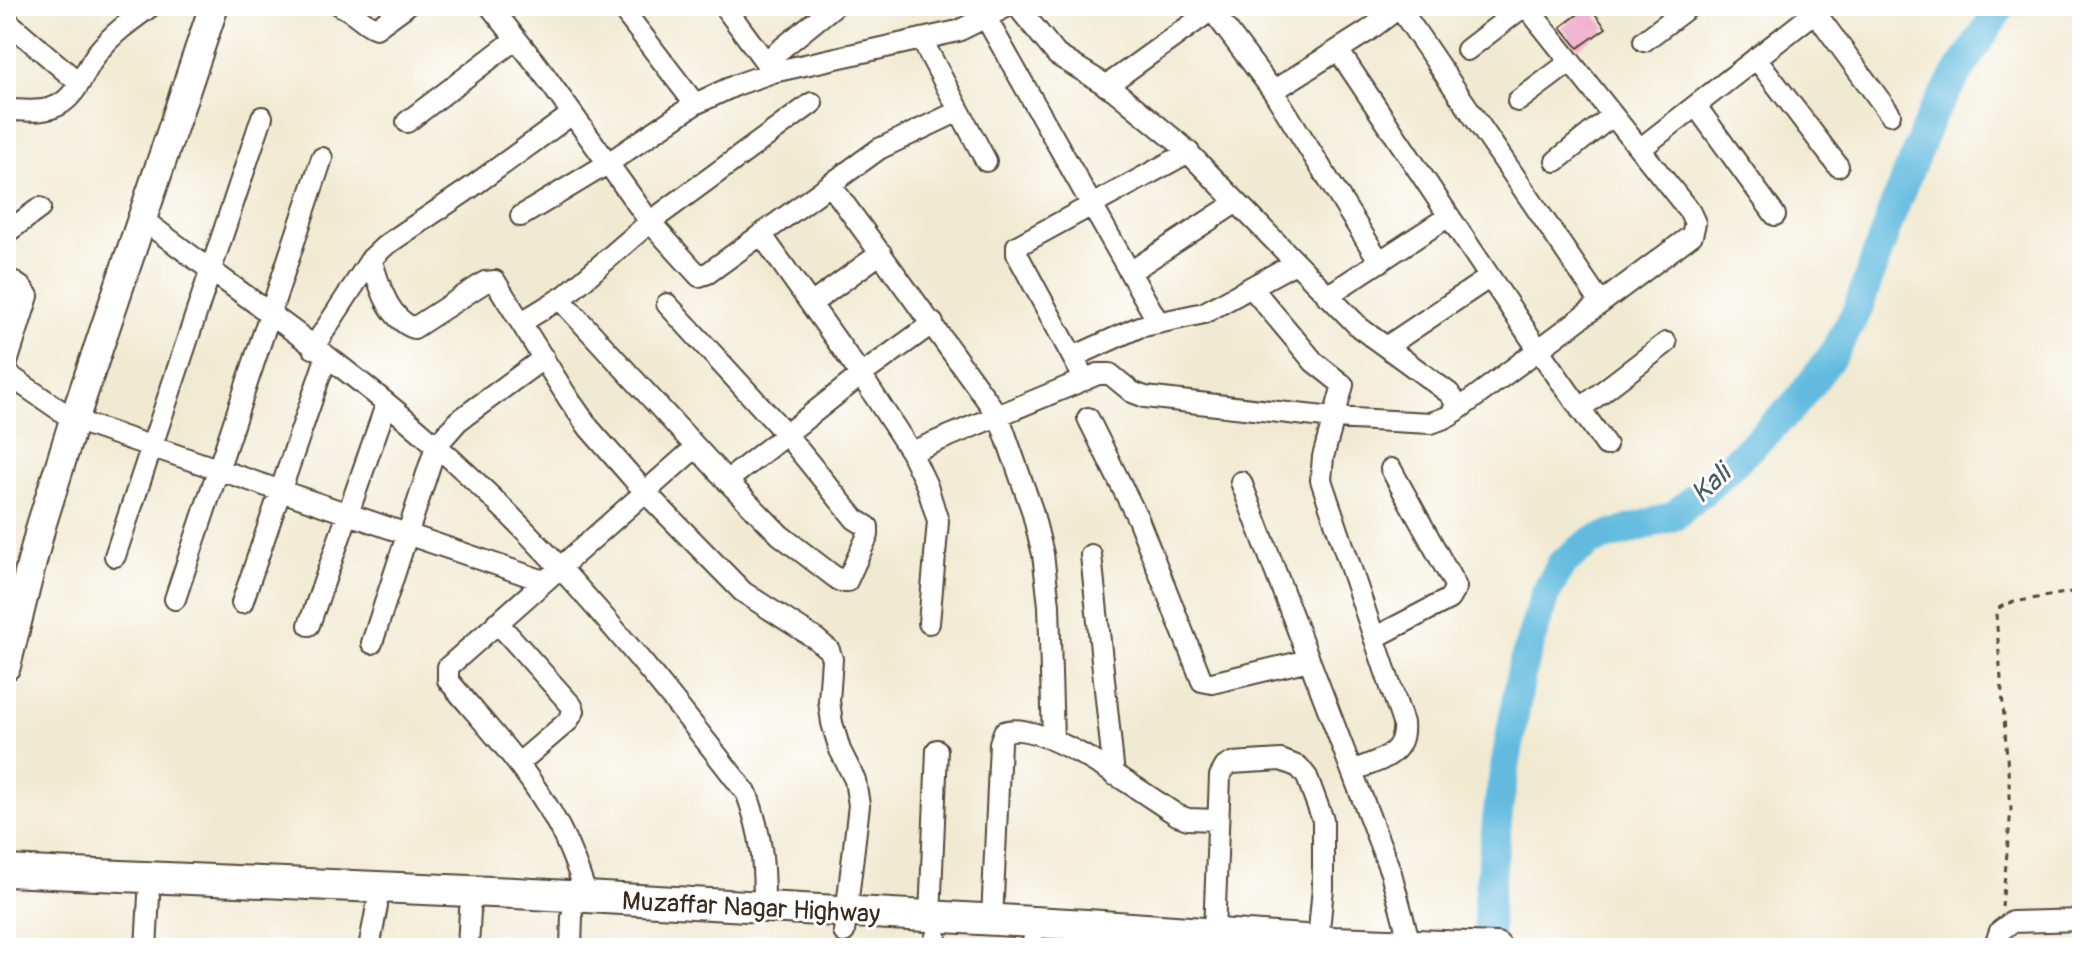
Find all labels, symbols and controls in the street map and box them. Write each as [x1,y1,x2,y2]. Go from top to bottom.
water label: Kali [1684,454,1741,511]
street label: Muzaffar Nagar Highway [621,885,881,931]

